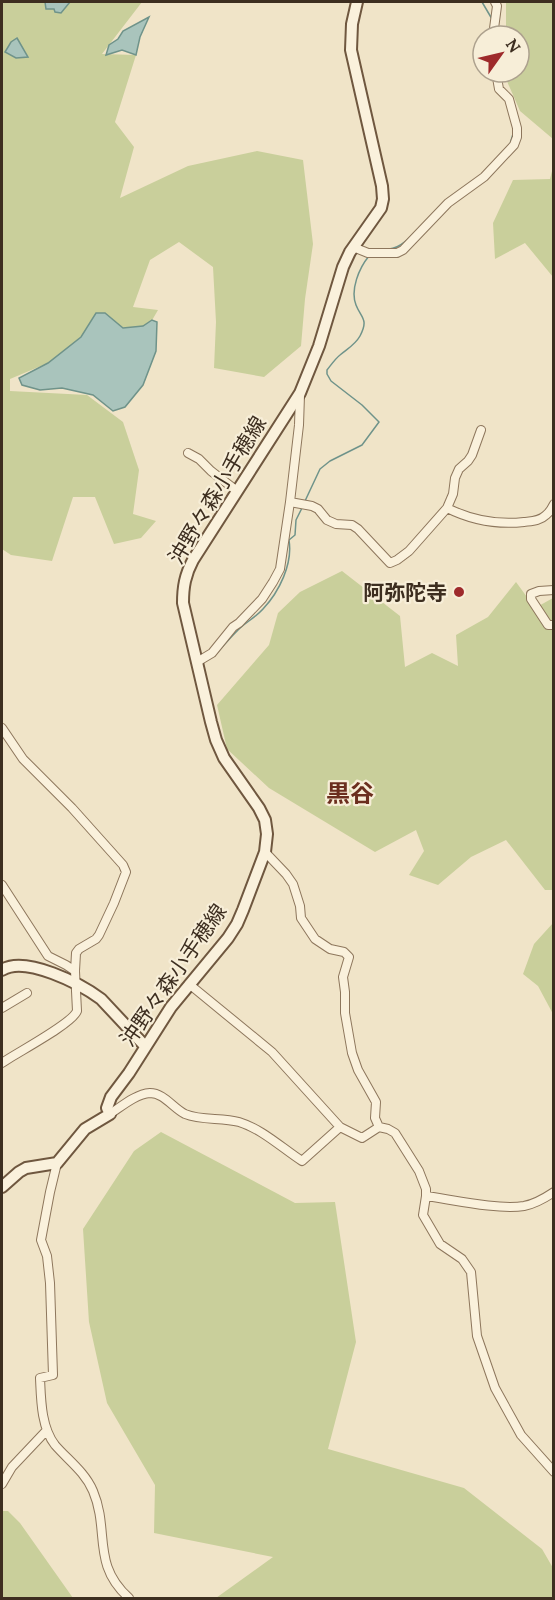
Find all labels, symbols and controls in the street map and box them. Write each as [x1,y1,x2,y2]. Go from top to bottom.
north arrow [471,24,531,84]
text: N [502,35,525,56]
street label: 沖野々森小手穂線 [162,411,272,569]
place label: 阿弥陀寺 [363,579,447,606]
marker: 阿弥陀寺 [452,585,466,599]
district label: 黒谷 [326,778,374,809]
street label: 沖野々森小手穂線 [114,898,232,1052]

